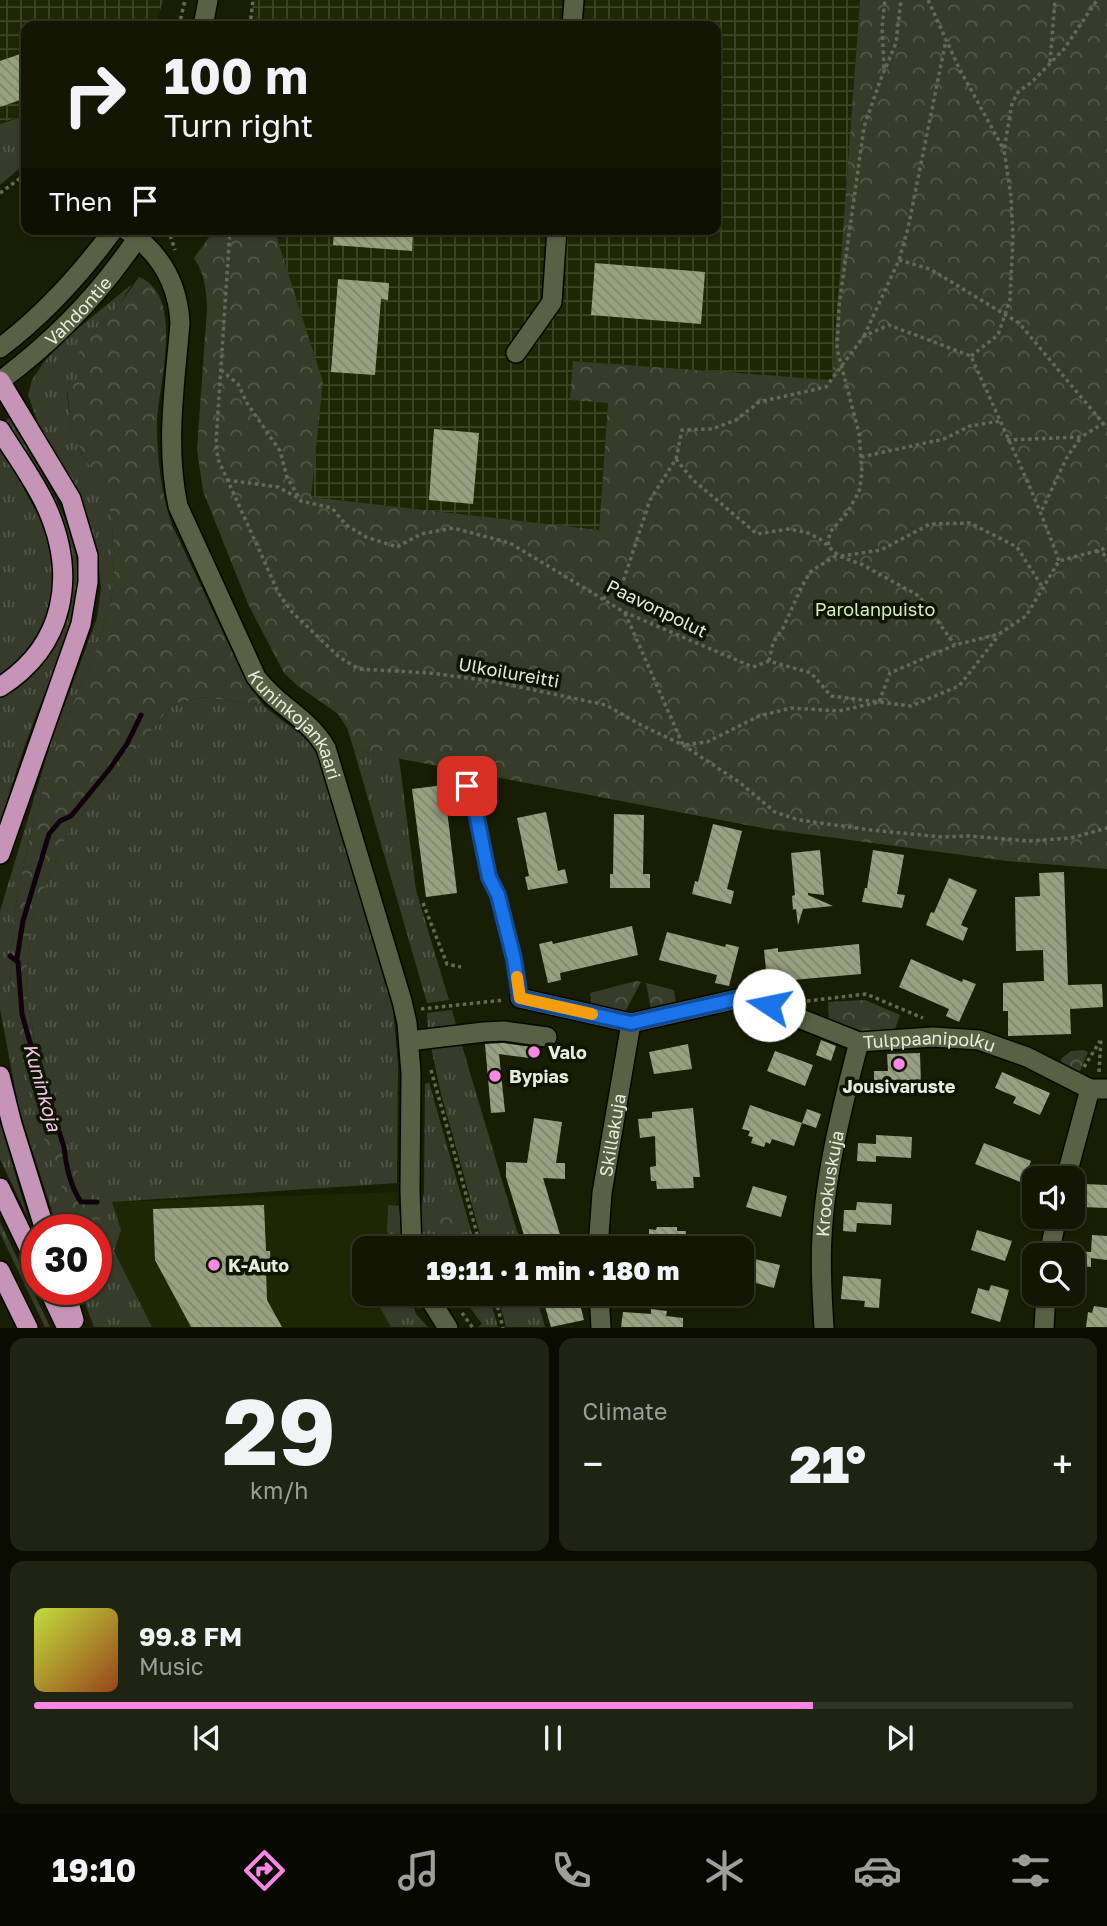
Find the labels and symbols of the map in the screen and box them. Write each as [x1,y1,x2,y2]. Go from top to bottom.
street label: Vahdontie [40,272,116,350]
street label: Paavonpolut [603,574,711,642]
park label: Parolanpuisto [815,598,935,620]
street label: Ulkoilureitti [457,652,561,692]
street label: Kuninkojankaari [243,667,346,782]
pin [437,756,497,816]
position arrow [732,968,806,1042]
street label: Tulppaanipolku [862,1026,999,1056]
water label: Kuninkoja [20,1040,67,1135]
place label: Valo [548,1041,587,1063]
marker: Valo [526,1044,542,1060]
marker: Jousivaruste [891,1056,907,1072]
place label: Bypias [509,1065,569,1087]
marker: Bypias [487,1068,503,1084]
place label: Jousivaruste [843,1075,956,1097]
street label: Skillakuja [594,1092,630,1178]
street label: Krookuskuja [811,1128,848,1238]
speed limit sign: 30 [21,1214,112,1305]
place label: K-Auto [228,1254,289,1276]
marker: K-Auto [206,1257,222,1273]

